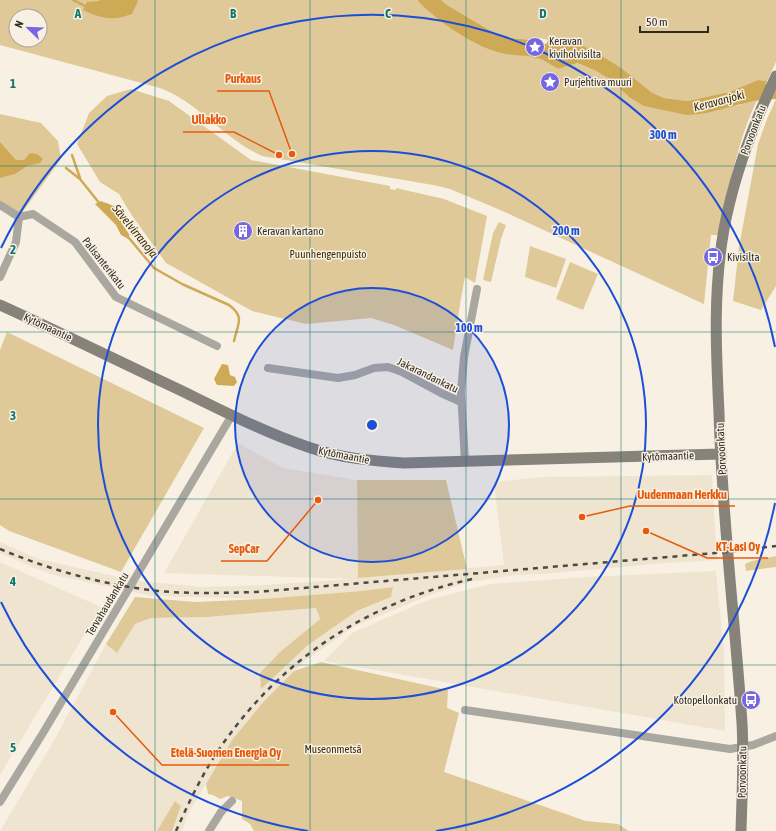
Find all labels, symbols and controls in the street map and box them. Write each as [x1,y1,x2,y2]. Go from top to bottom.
text: A [74,6,82,21]
text: B [230,6,237,21]
text: C [385,6,391,21]
text: D [539,6,547,21]
north arrow [8,8,48,48]
scale bar [640,8,708,34]
text: 50 m [646,15,668,29]
text: N [12,19,26,29]
place label: Keravan kiviholvisilta [549,35,601,60]
place icon: Keravan kiviholvisilta [524,36,546,58]
callout: Purkaus [217,67,269,91]
place icon: Purjehtiva muuri [539,71,561,93]
text: Purkaus [225,72,262,86]
text: 1 [10,76,16,91]
place label: Purjehtiva muuri [564,76,632,88]
water label: Keravanjoki [692,87,746,115]
street label: Porvoonkatu [738,103,768,157]
callout: Ullakko [183,108,234,132]
text: Ullakko [192,113,227,127]
text: 300 m [649,128,677,142]
water label: Sävelvirranoja [109,201,161,261]
building icon: Keravan kartano [232,220,254,242]
text: 200 m [552,224,580,238]
place label: Keravan kartano [257,225,324,237]
street label: Palisanterikatu [80,235,128,291]
text: 2 [10,242,16,257]
bus stop icon: Kivisilta [702,246,724,268]
park label: Puunhengenpuisto [289,248,367,260]
place label: Kivisilta [727,251,760,263]
street label: Kytömaantie [22,311,74,343]
text: 100 m [455,321,483,335]
street label: Jakarandankatu [396,355,460,395]
text: 3 [10,408,16,423]
centre of rings [365,418,379,432]
street label: Porvoonkatu [714,423,728,475]
street label: Kytömaantie [317,444,371,466]
street label: Kytömaantie [642,449,694,463]
callout: Uudenmaan Herkku [630,482,735,506]
text: Uudenmaan Herkku [637,488,727,502]
callout: KT-Lasi Oy [707,534,768,558]
callout: SepCar [221,537,267,561]
text: KT-Lasi Oy [716,540,760,554]
text: SepCar [229,542,260,556]
street label: Tervahaudankatu [83,570,131,638]
text: 4 [9,574,16,589]
bus stop icon: Kotopellonkatu [740,689,762,711]
place label: Kotopellonkatu [674,694,737,706]
text: 5 [10,740,16,755]
callout: Etelä-Suomen Energia Oy [162,741,289,765]
park label: Museonmetsä [304,743,362,755]
text: Etelä-Suomen Energia Oy [171,746,281,760]
street label: Porvoonkatu [736,746,748,798]

